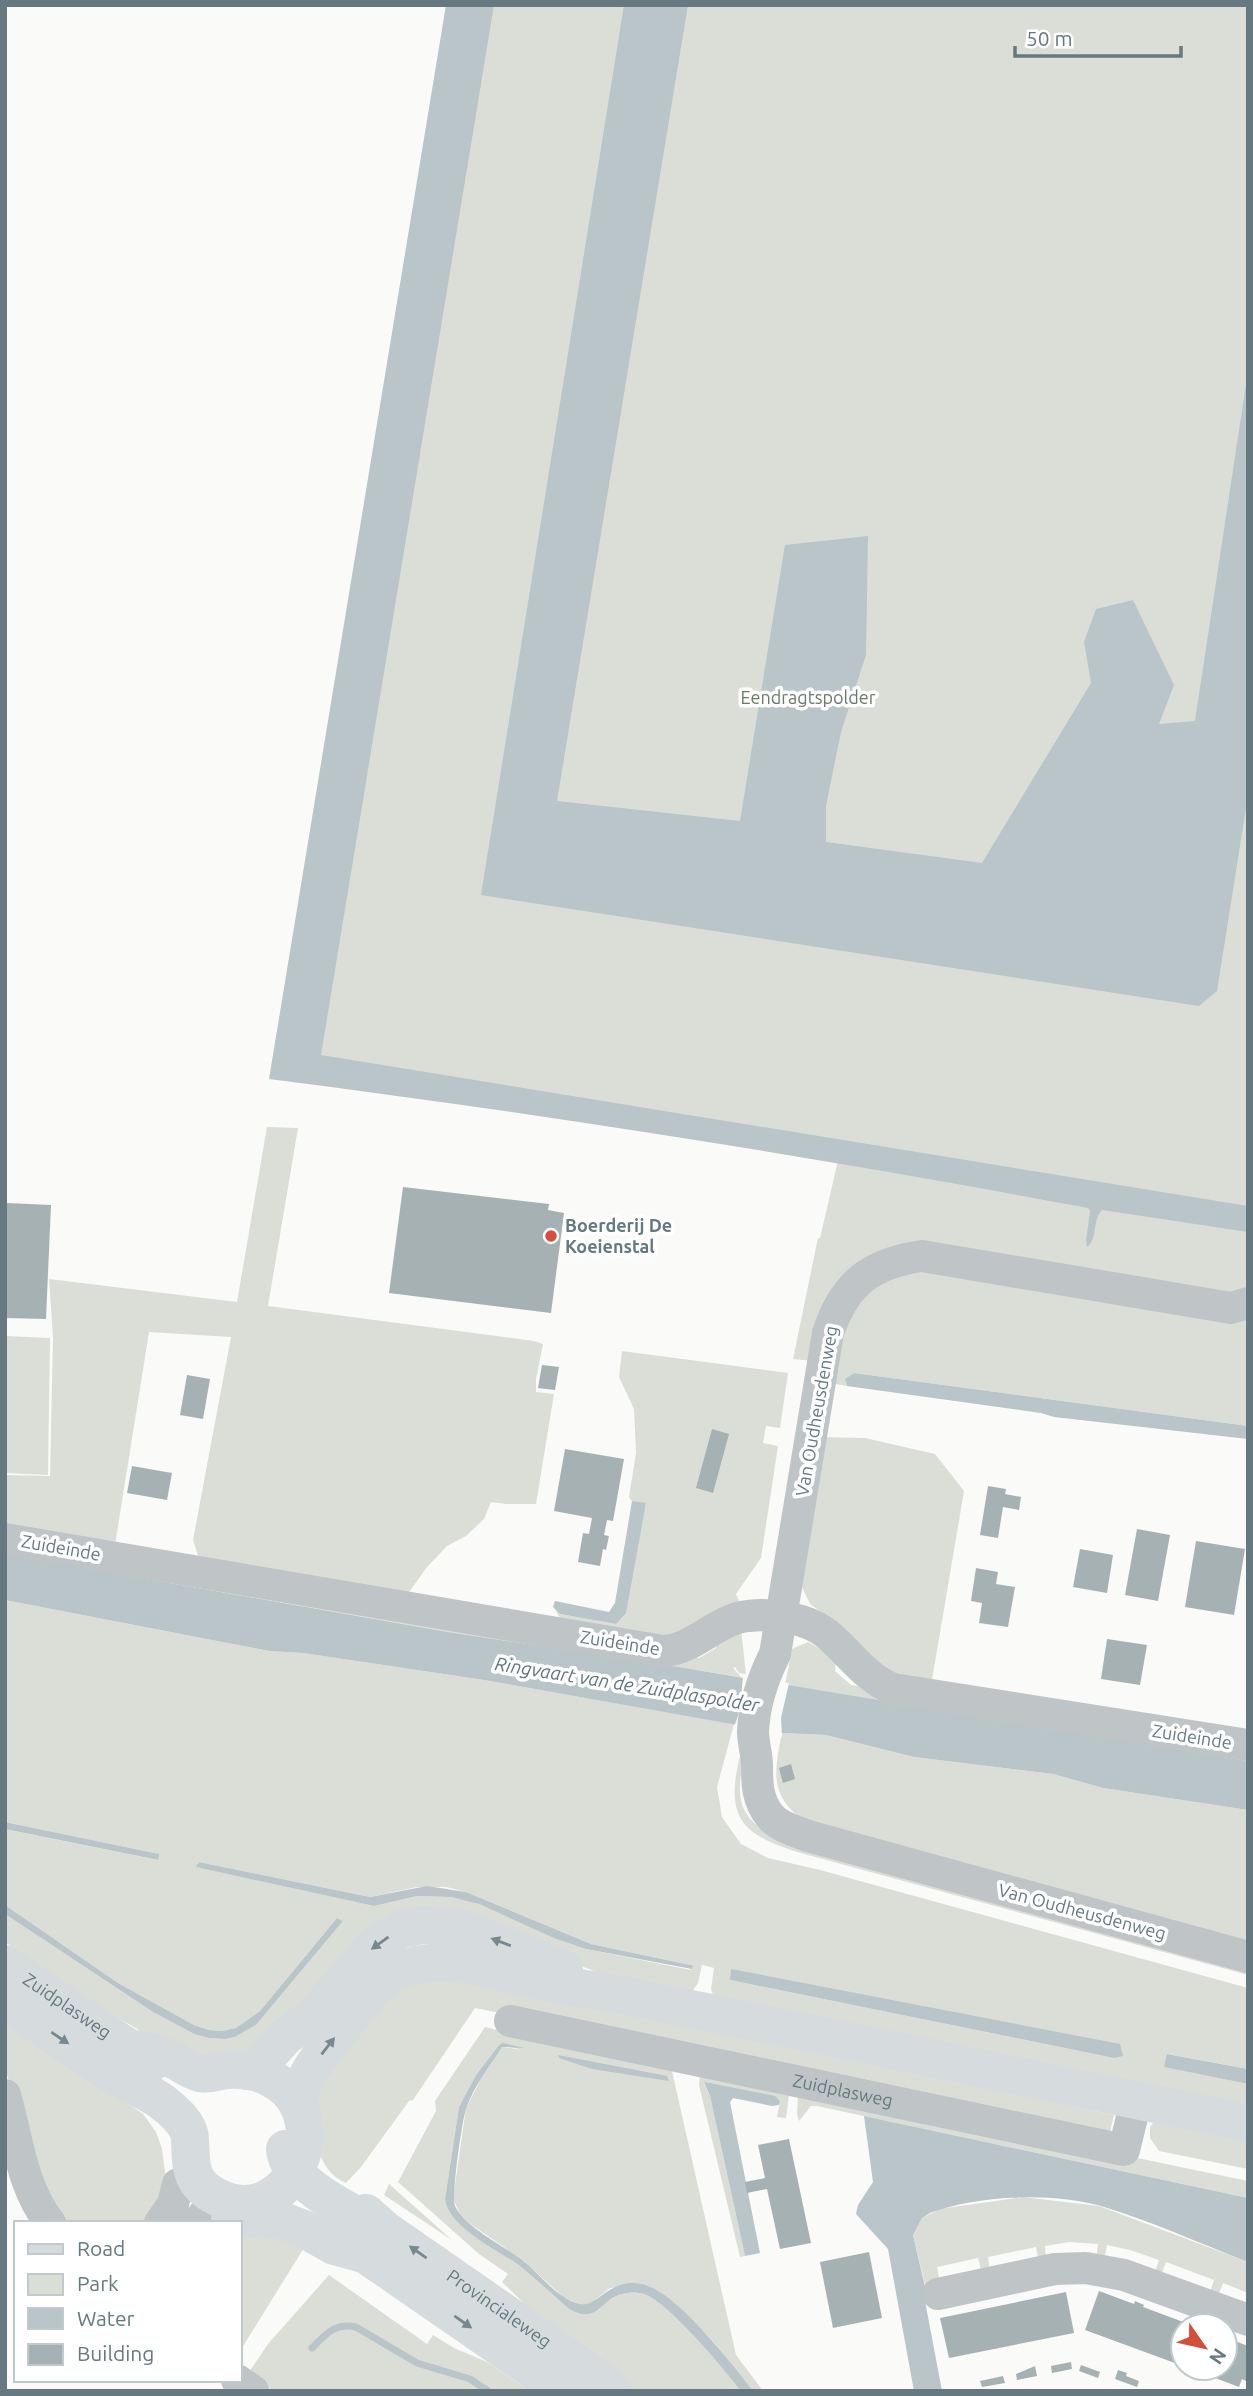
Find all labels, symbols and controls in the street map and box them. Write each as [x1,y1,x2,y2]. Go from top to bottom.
scale bar [1015,14,1181,58]
text: 50 m [1026,26,1073,50]
park label: Eendragtspolder [740,687,876,707]
place label: Boerderij De Koeienstal [565,1215,672,1256]
marker: Boerderij De Koeienstal [543,1228,559,1244]
street label: Van Oudheusdenweg [791,1324,841,1498]
street label: Zuideinde [20,1530,102,1564]
street label: Zuideinde [579,1626,661,1658]
water label: Ringvaart van de Zuidplaspolder [493,1652,761,1716]
street label: Zuideinde [1151,1720,1233,1752]
street label: Van Oudheusdenweg [996,1879,1168,1943]
one-way arrow [371,1936,389,1950]
one-way arrow [490,1937,511,1948]
street label: Zuidplasweg [20,1968,115,2042]
one-way arrow [51,2031,69,2045]
one-way arrow [321,2037,335,2055]
street label: Zuidplasweg [791,2070,895,2110]
legend [14,2221,242,2382]
text: Road [77,2236,125,2260]
one-way arrow [409,2245,427,2259]
street label: Provincialeweg [443,2265,555,2351]
text: Park [77,2271,119,2295]
text: Water [77,2306,135,2330]
north arrow [1169,2312,1239,2382]
one-way arrow [454,2315,472,2329]
text: Building [77,2341,154,2365]
text: N [1205,2344,1231,2369]

